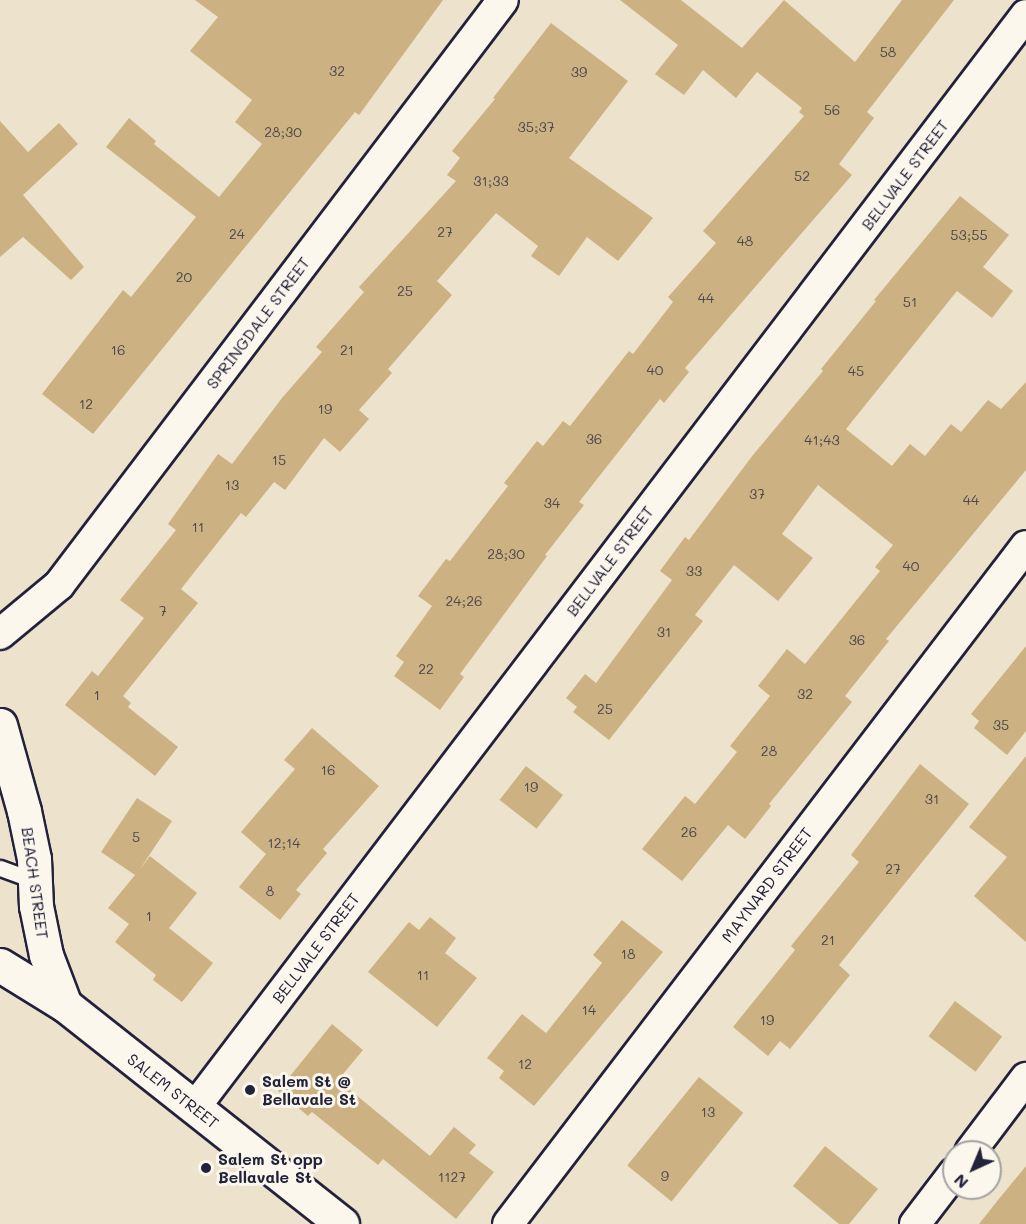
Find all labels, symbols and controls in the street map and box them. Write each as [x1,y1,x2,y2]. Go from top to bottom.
house number: 58 [880,44,896,60]
house number: 32 [329,63,345,79]
house number: 39 [571,64,587,80]
house number: 56 [824,102,840,118]
street label: BELLVALE STREET [857,116,953,234]
house number: 35;37 [518,119,554,135]
house number: 28;30 [264,124,302,140]
house number: 52 [794,168,810,184]
house number: 31;33 [473,173,509,189]
house number: 27 [437,224,453,240]
house number: 24 [229,226,245,242]
house number: 53;55 [950,227,988,243]
house number: 48 [737,233,753,249]
street label: SPRINGDALE STREET [202,253,314,393]
house number: 20 [176,269,192,285]
house number: 25 [397,283,413,299]
house number: 44 [698,290,714,306]
house number: 51 [903,294,917,310]
house number: 16 [111,342,125,358]
house number: 21 [340,342,354,358]
house number: 40 [647,362,663,378]
house number: 45 [848,363,864,379]
house number: 12 [79,396,93,412]
house number: 19 [318,401,332,417]
house number: 36 [586,431,602,447]
house number: 41;43 [804,432,840,448]
house number: 15 [272,452,286,468]
house number: 13 [225,477,239,493]
house number: 37 [749,486,765,502]
house number: 44 [963,492,979,508]
house number: 34 [544,495,560,511]
street label: BELLVALE STREET [562,502,658,620]
house number: 11 [192,519,204,535]
house number: 28;30 [487,546,525,562]
house number: 40 [903,558,919,574]
house number: 33 [686,563,702,579]
house number: 24;26 [446,593,482,609]
house number: 7 [159,603,167,619]
house number: 31 [657,624,671,640]
house number: 36 [849,632,865,648]
house number: 22 [418,661,434,677]
house number: 32 [797,686,813,702]
house number: 1 [94,687,100,703]
house number: 25 [597,701,613,717]
house number: 35 [993,717,1009,733]
house number: 28 [761,743,777,759]
house number: 16 [321,762,335,778]
house number: 19 [524,779,538,795]
house number: 31 [925,791,939,807]
house number: 26 [681,824,697,840]
street label: MAYNARD STREET [718,824,816,946]
street label: BEACH STREET [18,826,52,940]
house number: 5 [132,829,140,845]
house number: 12;14 [267,835,301,851]
house number: 27 [885,861,901,877]
house number: 8 [266,883,274,899]
street label: BELLVALE STREET [268,889,364,1007]
house number: 1 [146,908,152,924]
house number: 21 [821,932,835,948]
house number: 18 [621,946,635,962]
house number: 11 [417,967,429,983]
house number: 14 [582,1002,596,1018]
house number: 19 [760,1012,774,1028]
street label: SALEM STREET [123,1049,223,1133]
house number: 12 [518,1056,532,1072]
place label: Salem St @ Bellavale St [262,1071,356,1109]
marker: Salem St @ Bellavale St [243,1083,257,1097]
house number: 13 [701,1104,715,1120]
north arrow [942,1140,1002,1200]
place label: Salem St opp Bellavale St [218,1149,323,1187]
marker: Salem St opp Bellavale St [199,1161,213,1175]
house number: 9 [661,1168,669,1184]
house number: 1127 [438,1169,466,1185]
text: N [949,1170,972,1194]

